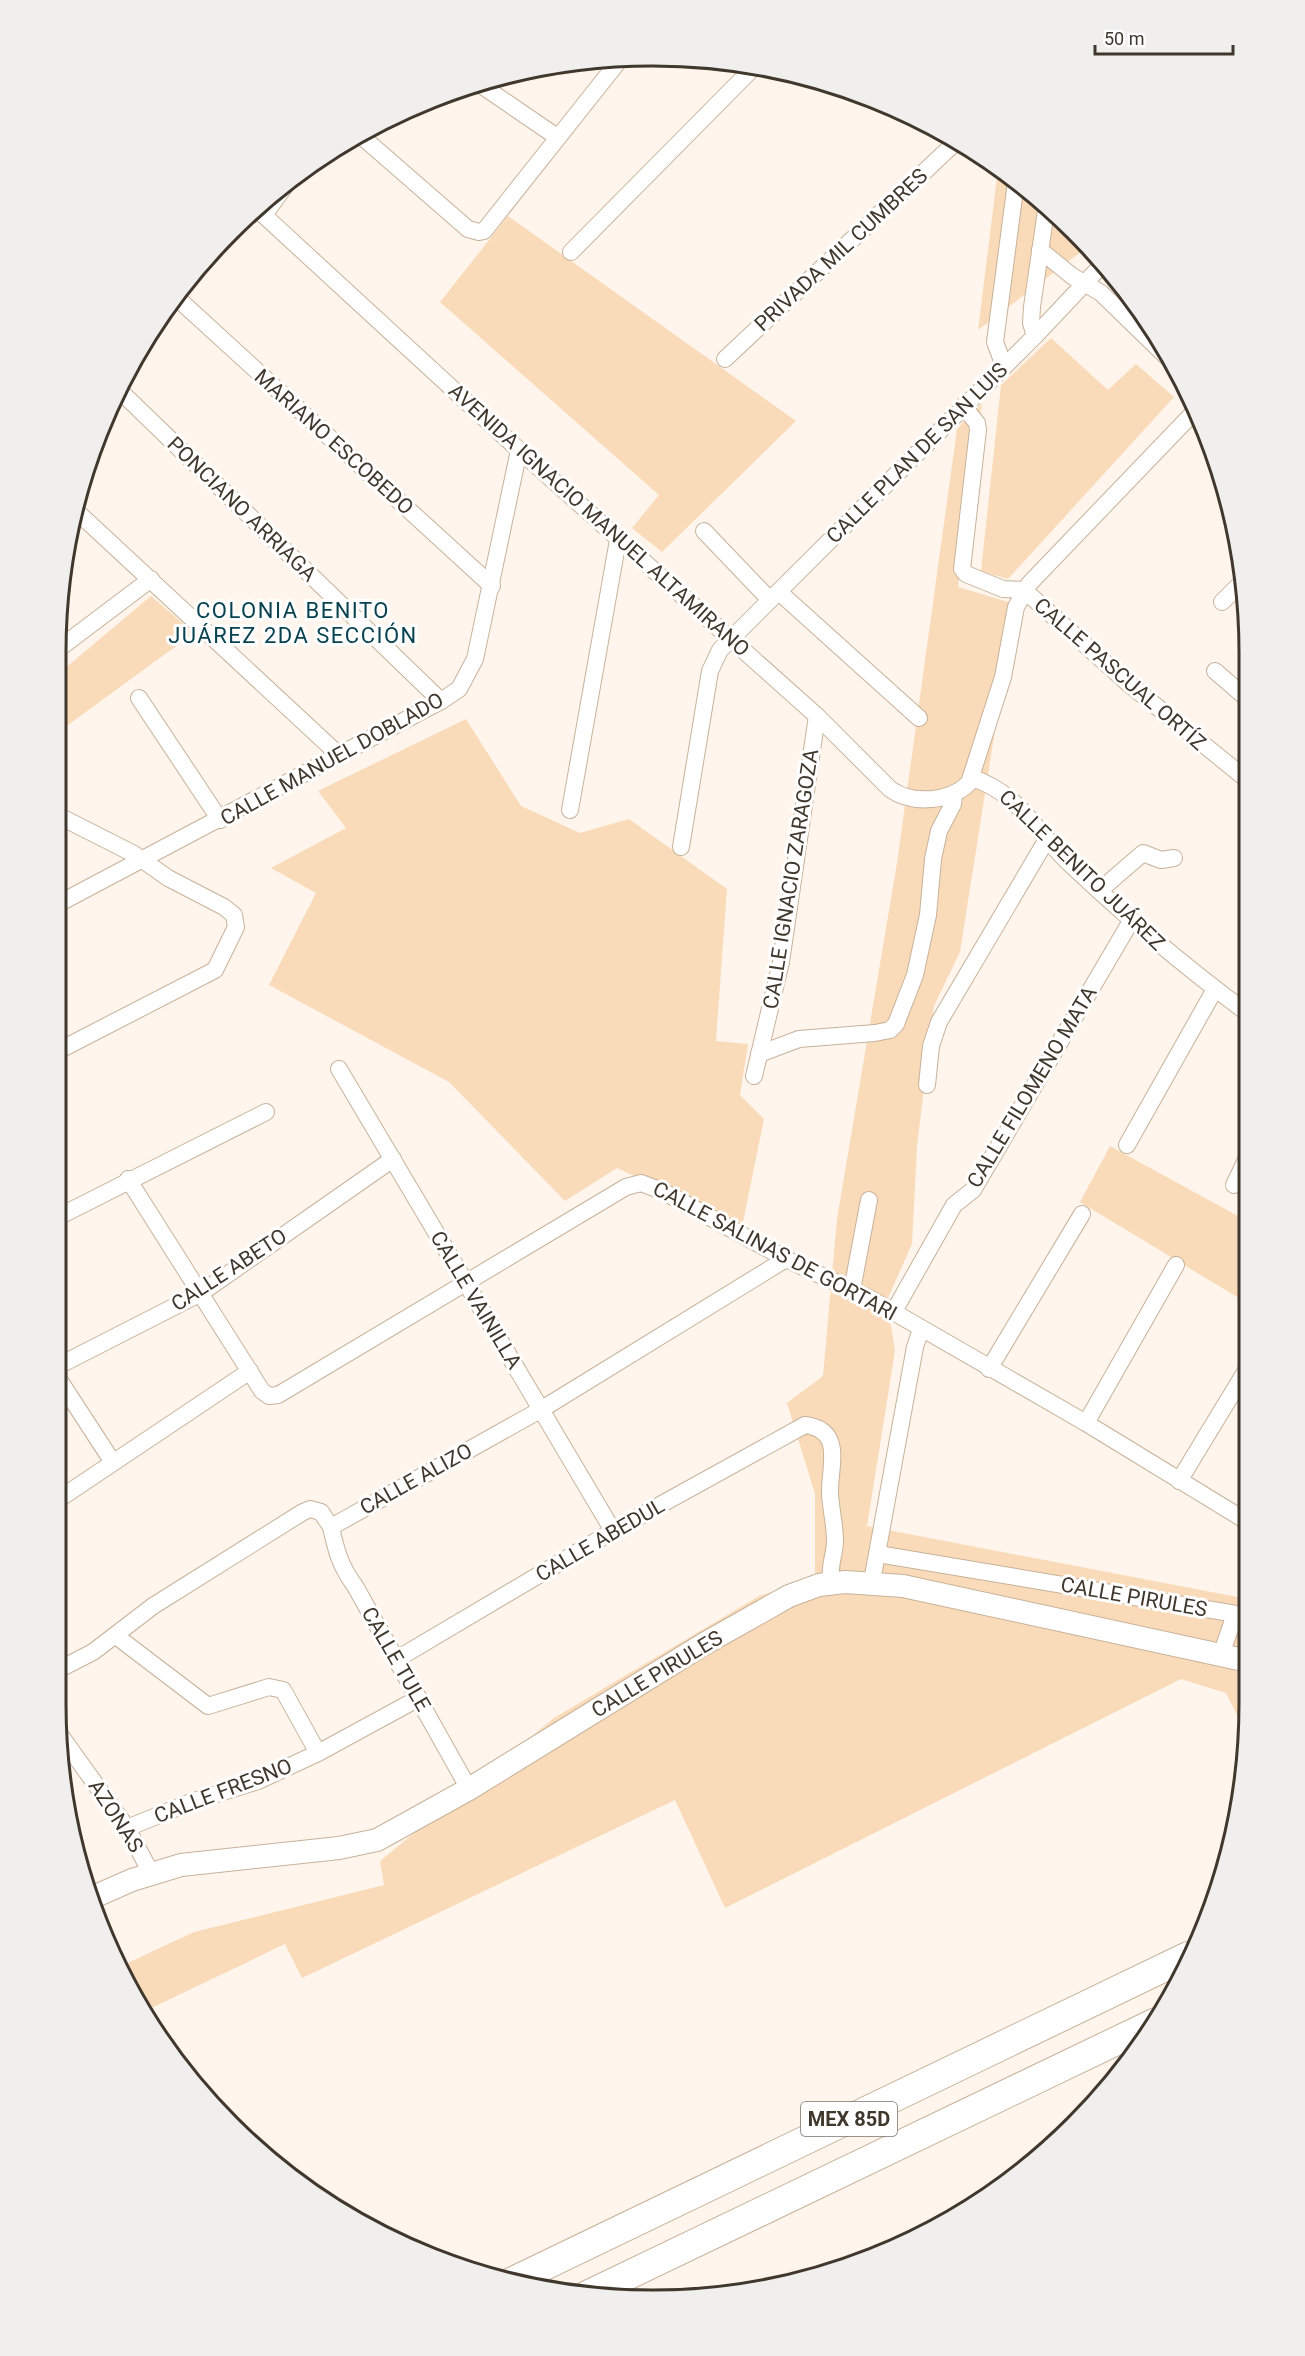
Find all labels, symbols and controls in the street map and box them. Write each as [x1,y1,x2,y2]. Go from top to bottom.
scale bar [1095,18,1233,56]
text: 50 m [1104,28,1144,49]
street label: PRIVADA MIL CUMBRES [750,164,932,336]
street label: CALLE PLAN DE SAN LUIS [822,358,1012,548]
street label: MARIANO ESCOBEDO [250,364,418,520]
street label: AVENIDA IGNACIO MANUEL ALTAMIRANO [444,379,754,661]
street label: PONCIANO ARRIAGA [163,432,322,586]
street label: CALLE PASCUAL ORTÍZ [1029,593,1211,755]
district label: COLONIA BENITO JUÁREZ 2DA SECCIÓN [168,598,418,648]
street label: CALLE MANUEL DOBLADO [216,688,448,830]
street label: CALLE IGNACIO ZARAGOZA [759,747,823,1011]
street label: CALLE BENITO JUÁREZ [994,785,1170,955]
street label: CALLE FILOMENO MATA [962,982,1102,1192]
street label: CALLE SALINAS DE GORTARI [649,1176,901,1326]
street label: CALLE ABETO [167,1224,291,1316]
street label: CALLE VAINILLA [425,1227,527,1373]
street label: CALLE ALIZO [356,1438,476,1520]
street label: CALLE ABEDUL [531,1493,669,1587]
street label: CALLE PIRULES [1059,1572,1209,1622]
street label: CALLE TULE [357,1603,435,1715]
street label: CALLE PIRULES [587,1626,727,1722]
street label: CALLE FRESNO [151,1754,295,1828]
street label: AZONAS [84,1775,148,1857]
road number: MEX 85D [801,2102,897,2136]

